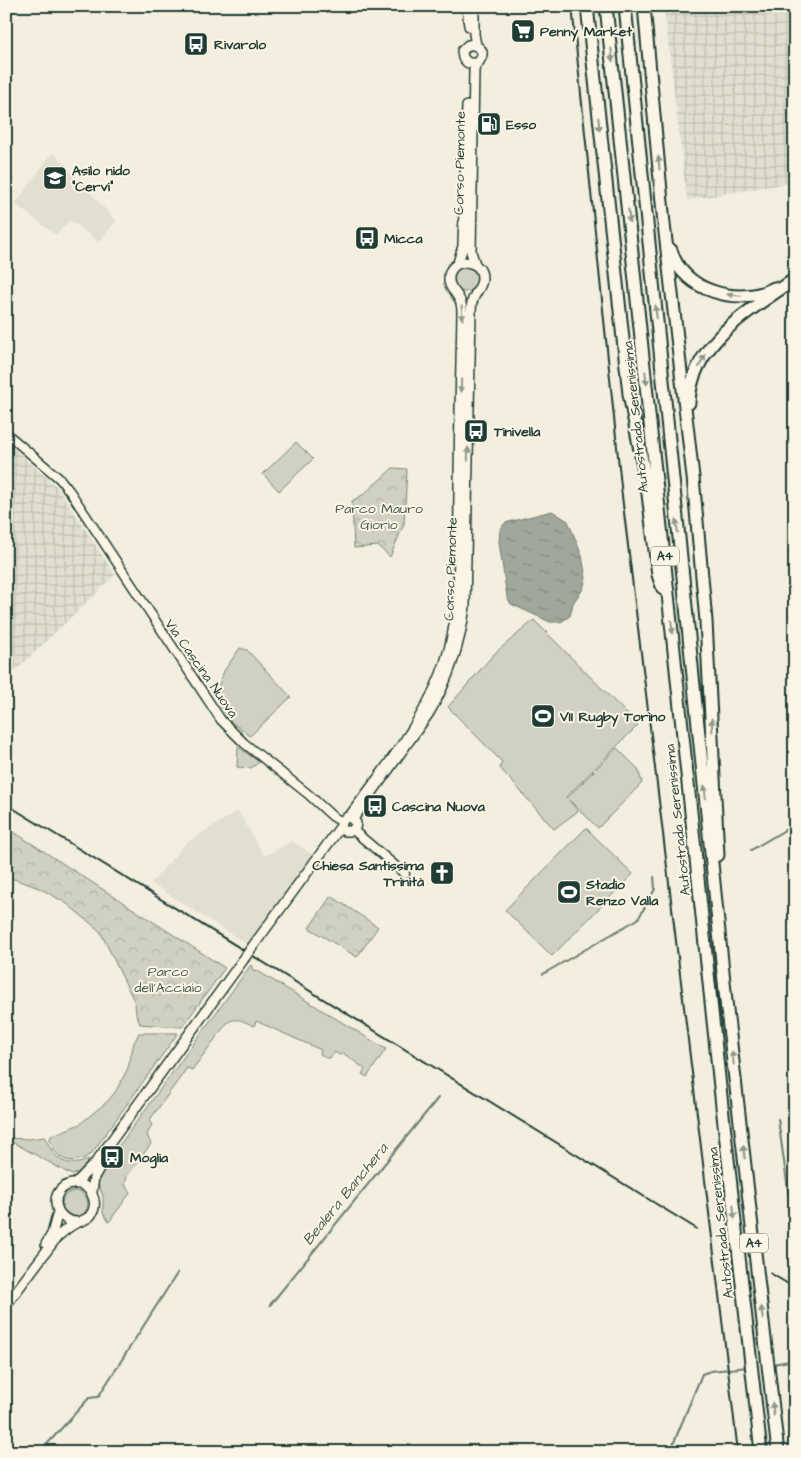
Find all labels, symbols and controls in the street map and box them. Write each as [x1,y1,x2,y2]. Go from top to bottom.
supermarket icon: Penny Market [510,18,536,44]
place label: Penny Market [540,22,632,42]
bus stop icon: Rivarolo [183,31,209,57]
place label: Rivarolo [214,35,266,55]
one-way arrow [608,47,616,63]
street label: Corso Piemonte [449,111,471,215]
fuel station icon: Esso [476,111,502,137]
place label: Esso [506,115,536,135]
one-way arrow [596,117,604,133]
one-way arrow [654,155,662,171]
place label: Asilo nido "Cervi" [72,161,130,197]
school or university icon: Asilo nido "Cervi" [42,165,68,191]
one-way arrow [625,209,633,225]
bus stop icon: Micca [354,225,380,251]
place label: Micca [384,229,423,249]
one-way arrow [726,291,742,299]
one-way arrow [651,303,659,319]
one-way arrow [458,305,466,321]
street label: Autostrada Serenissima [618,340,654,494]
one-way arrow [698,353,706,368]
one-way arrow [642,370,650,386]
one-way arrow [457,378,465,394]
bus stop icon: Tinivella [463,418,489,444]
place label: Tinivella [493,422,541,442]
one-way arrow [464,446,472,462]
park label: Parco Mauro Giorio [335,499,423,535]
street label: Corso Piemonte [439,516,463,621]
one-way arrow [673,517,681,533]
road number: A4 [651,546,679,566]
street label: Via Cascina Nuova [160,615,243,722]
one-way arrow [668,619,676,635]
sports icon: VII Rugby Torino [530,703,556,729]
place label: VII Rugby Torino [559,707,666,728]
one-way arrow [707,717,715,733]
street label: Autostrada Serenissima [660,743,696,897]
one-way arrow [701,783,709,799]
bus stop icon: Cascina Nuova [362,793,388,819]
place label: Cascina Nuova [392,797,486,817]
place label: Chiesa Santissima Trinità [313,856,425,892]
church icon: Chiesa Santissima Trinità [429,860,455,886]
place label: Stadio Renzo Valla [585,875,659,911]
sports icon: Stadio Renzo Valla [556,879,582,905]
park label: Parco dell'Acciaio [134,962,202,998]
one-way arrow [729,1049,737,1065]
water label: Bealera Banchera [298,1138,394,1250]
one-way arrow [740,1143,748,1159]
bus stop icon: Moglia [99,1144,125,1170]
street label: Autostrada Serenissima [703,1146,739,1300]
place label: Moglia [130,1148,169,1169]
one-way arrow [730,1204,738,1220]
road number: A4 [740,1234,768,1252]
one-way arrow [758,1305,766,1321]
one-way arrow [769,1401,777,1417]

